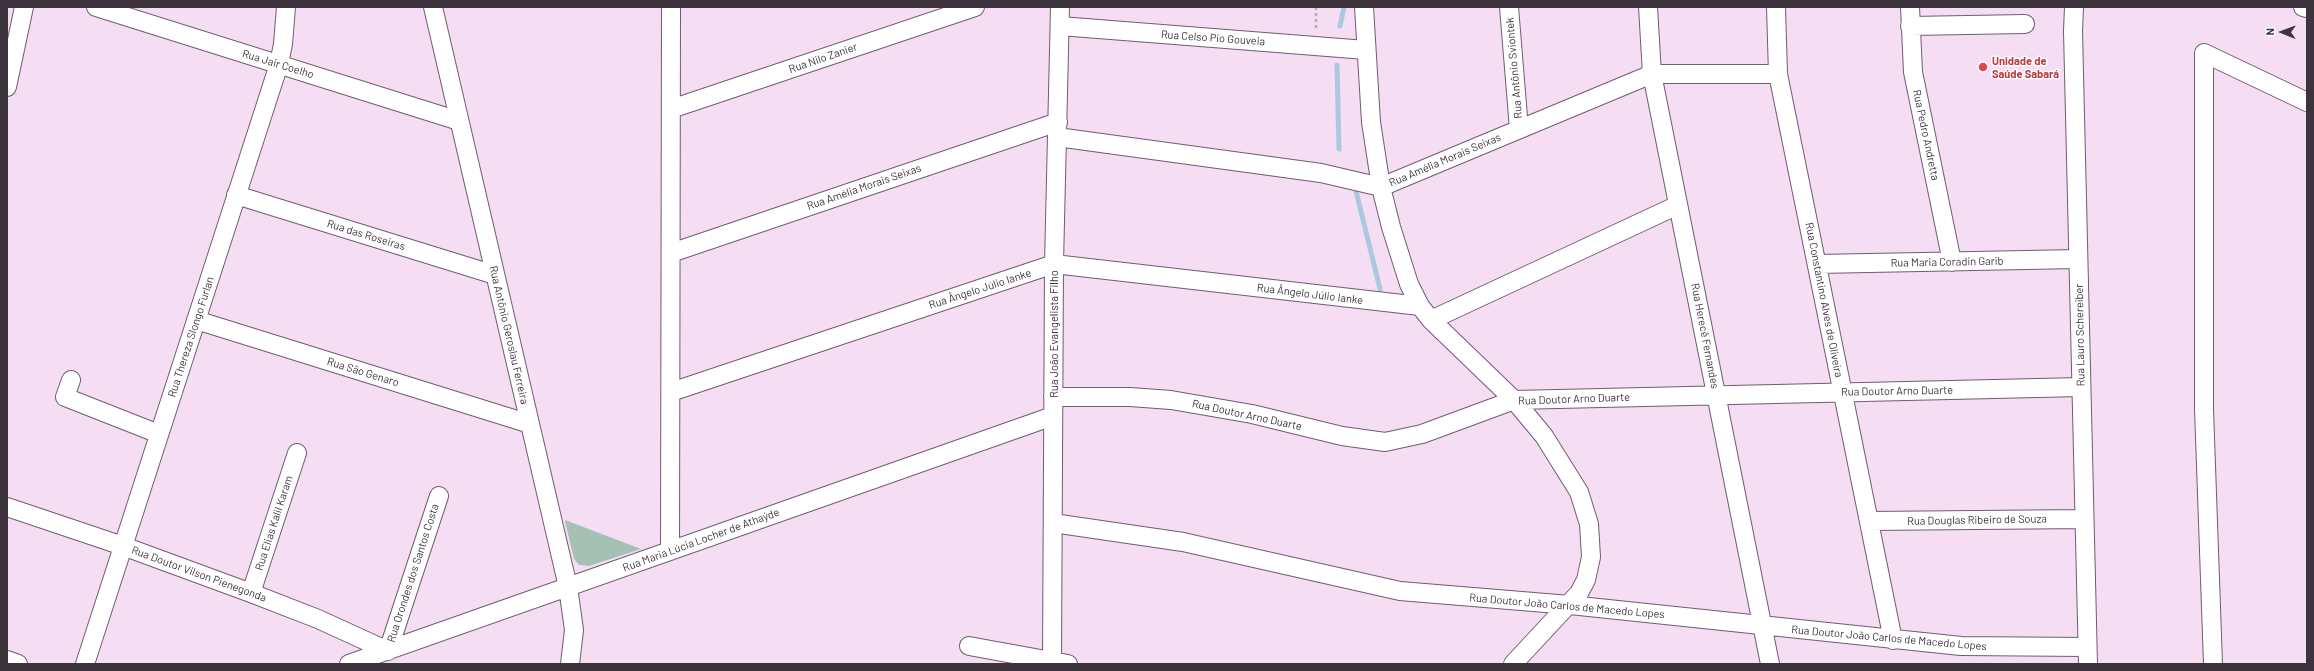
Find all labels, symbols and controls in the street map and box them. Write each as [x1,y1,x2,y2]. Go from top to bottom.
north arrow [2262,12,2302,52]
street label: Rua Antônio Sviontek [1503,17,1525,119]
street label: Rua Celso Pio Gouveia [1160,28,1266,48]
text: N [2263,28,2276,36]
street label: Rua Nilo Zanier [787,40,859,76]
street label: Rua Jair Coelho [241,47,315,81]
place label: Unidade de Saúde Sabará [1992,54,2059,80]
marker: Unidade de Saúde Sabará [1977,61,1989,73]
street label: Rua Pedro Andretta [1910,88,1942,182]
street label: Rua Amélia Morais Seixas [1387,130,1503,190]
street label: Rua Amélia Morais Seixas [805,161,923,213]
street label: Rua das Roseiras [325,217,407,253]
street label: Rua Constantino Alves de Oliveira [1802,221,1846,379]
street label: Rua Maria Coradin Garib [1890,254,2004,270]
street label: Rua Antônio Geroslau Ferreira [487,264,531,406]
street label: Rua Ângelo Júlio Ianke [927,266,1033,312]
street label: Rua João Evangelista Filho [1047,270,1061,398]
street label: Rua Thereza Slongo Furlan [165,275,217,399]
street label: Rua Ângelo Júlio Ianke [1256,281,1364,307]
street label: Rua Herecê Fernandes [1688,282,1722,390]
street label: Rua Lauro Schereiber [2073,284,2087,386]
street label: Rua São Genaro [325,355,401,389]
street label: Rua Doutor Arno Duarte [1841,383,1953,399]
street label: Rua Doutor Arno Duarte [1518,390,1630,408]
street label: Rua Doutor Arno Duarte [1191,397,1303,433]
street label: Rua Elias Kalil Karam [252,474,296,572]
street label: Rua Orondes dos Santos Costa [384,502,442,644]
street label: Rua Maria Lúcia Locher de Athaýde [621,505,781,575]
street label: Rua Douglas Ribeiro de Souza [1907,512,2047,528]
street label: Rua Doutor Vilson Pienegonda [130,543,268,605]
street label: Rua Doutor João Carlos de Macedo Lopes [1469,591,1665,621]
street label: Rua Doutor João Carlos de Macedo Lopes [1791,623,1987,653]

